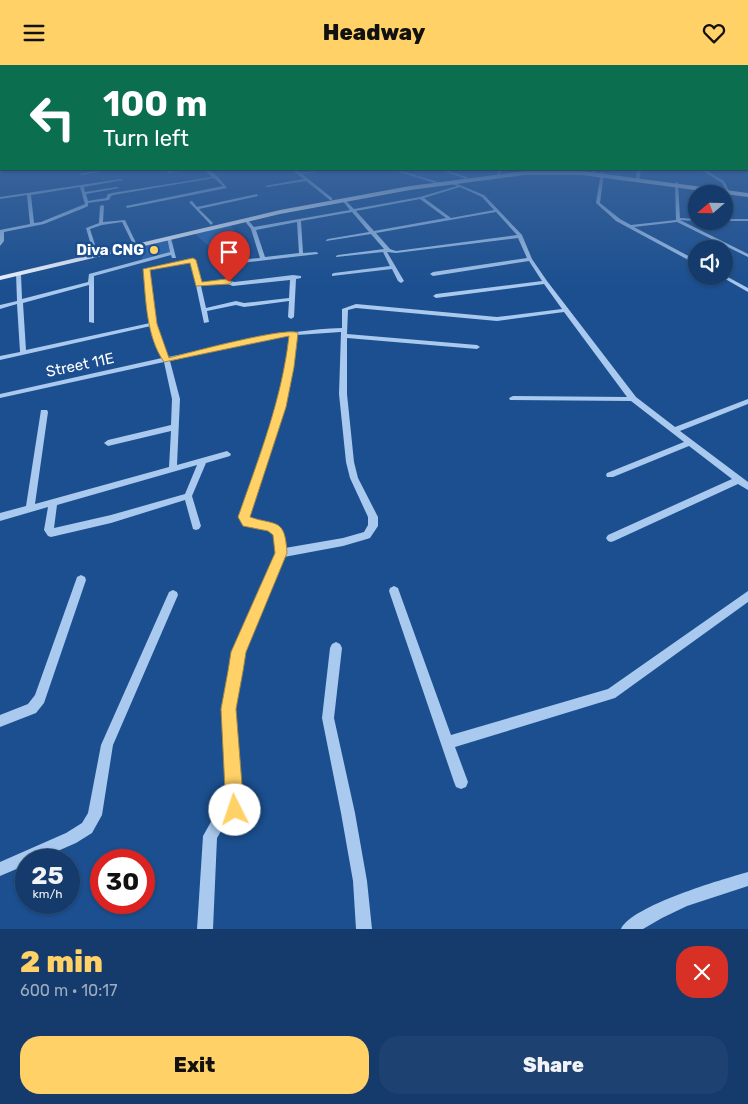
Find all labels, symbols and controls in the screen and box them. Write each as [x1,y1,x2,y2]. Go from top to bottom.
icon: menu [20,19,48,47]
text: Headway [323,19,425,46]
icon: heart [700,19,728,47]
text: 100 m [103,83,208,125]
icon: left [20,85,85,150]
text: Turn left [103,125,189,152]
north arrow [688,185,732,230]
map controls [688,185,733,285]
pin [208,231,250,282]
icon: arrive [215,238,243,266]
button: sound [688,240,733,285]
place label: Diva CNG [76,241,144,259]
marker: Diva CNG [148,244,160,256]
street label: Street 11E [44,349,116,381]
position arrow [208,783,260,835]
speed limit sign: 30 [90,849,155,914]
text: 25 [31,861,64,890]
text: km/h [33,887,62,901]
text: 2 min [20,944,103,980]
button: close [676,946,728,998]
text: 600 m · 10:17 [20,981,117,1000]
button: Exit [20,1036,369,1094]
button: Share [379,1036,728,1094]

